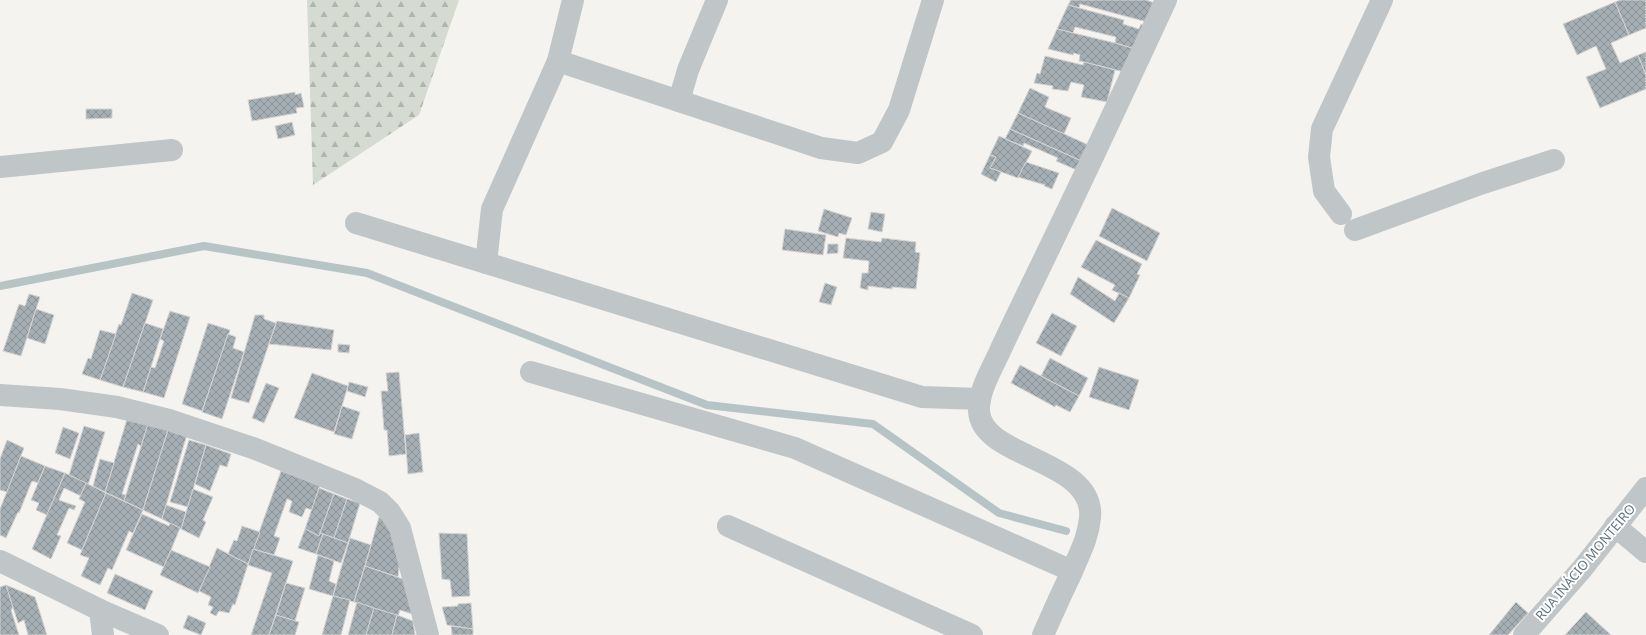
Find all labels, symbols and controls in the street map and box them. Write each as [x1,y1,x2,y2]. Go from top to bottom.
street label: RUA INÁCIO MONTEIRO [1531,500,1639,624]

